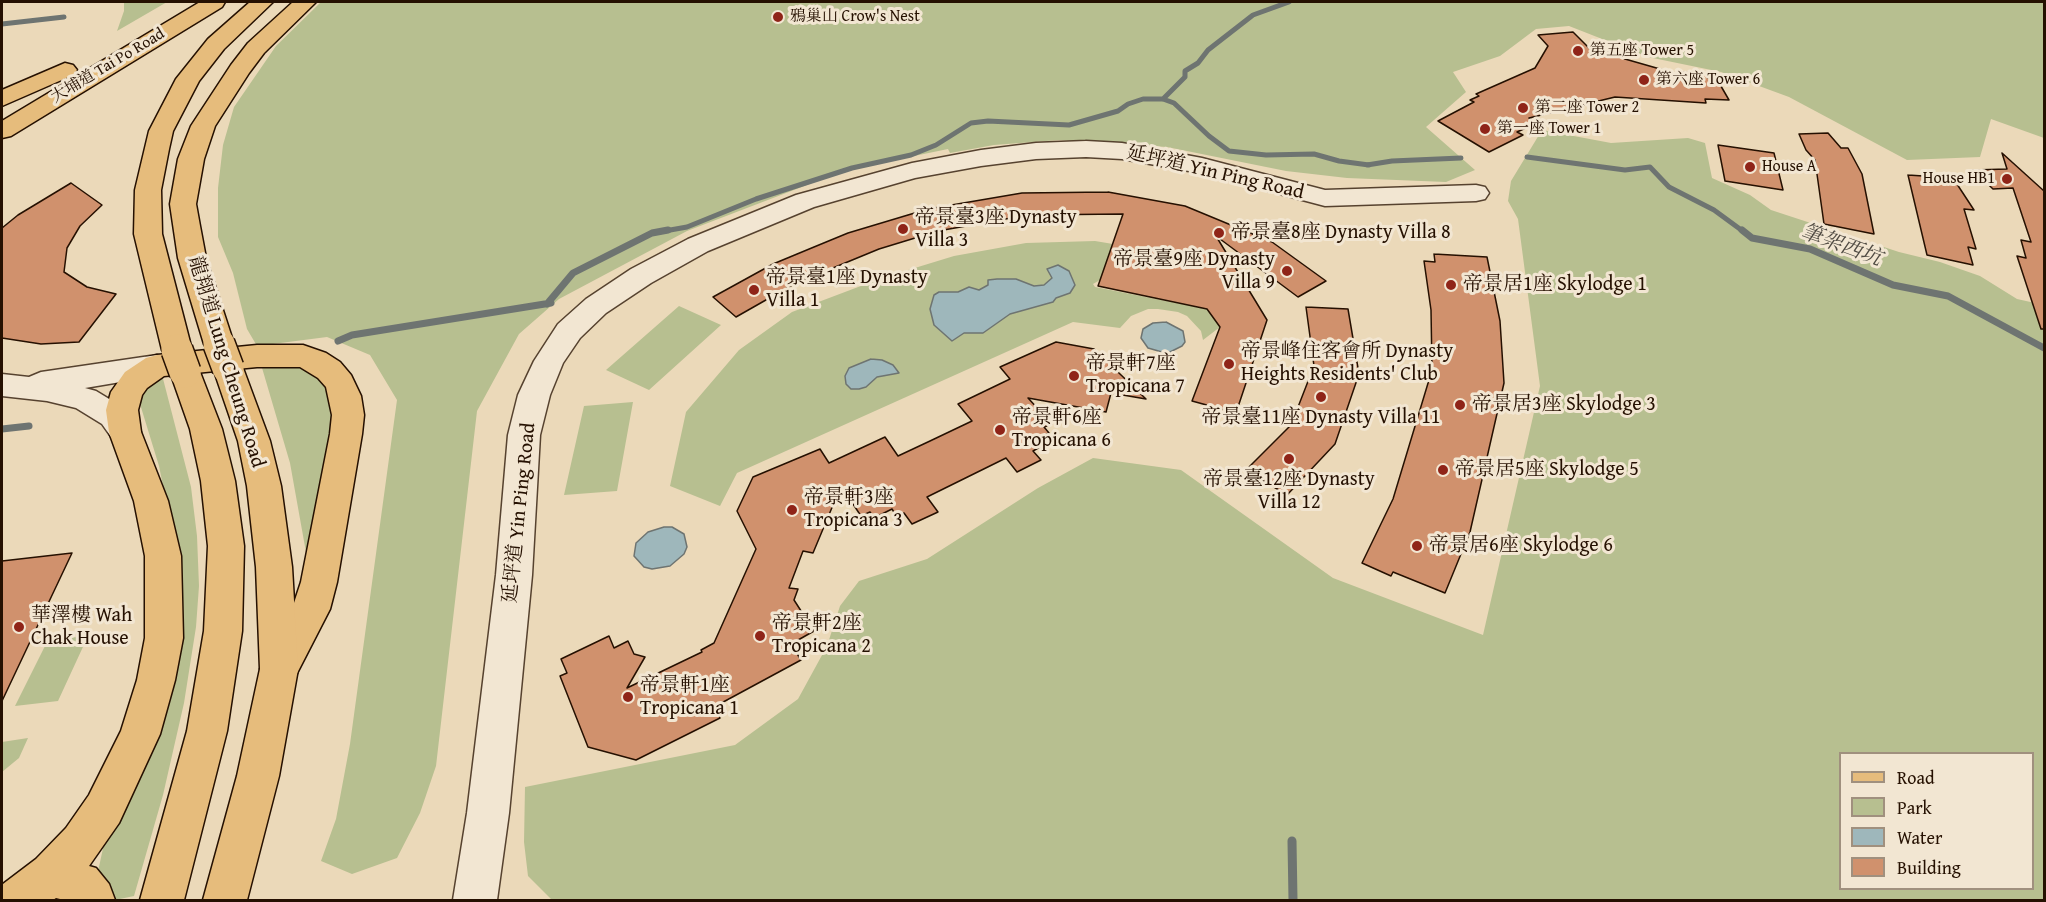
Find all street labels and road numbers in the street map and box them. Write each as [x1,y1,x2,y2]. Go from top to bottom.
street label: 大埔道 Tai Po Road [48,24,168,108]
street label: 延坪道 Yin Ping Road [1124,141,1306,205]
street label: 龍翔道 Lung Cheung Road [182,253,270,471]
street label: 延坪道 Yin Ping Road [499,422,541,604]

